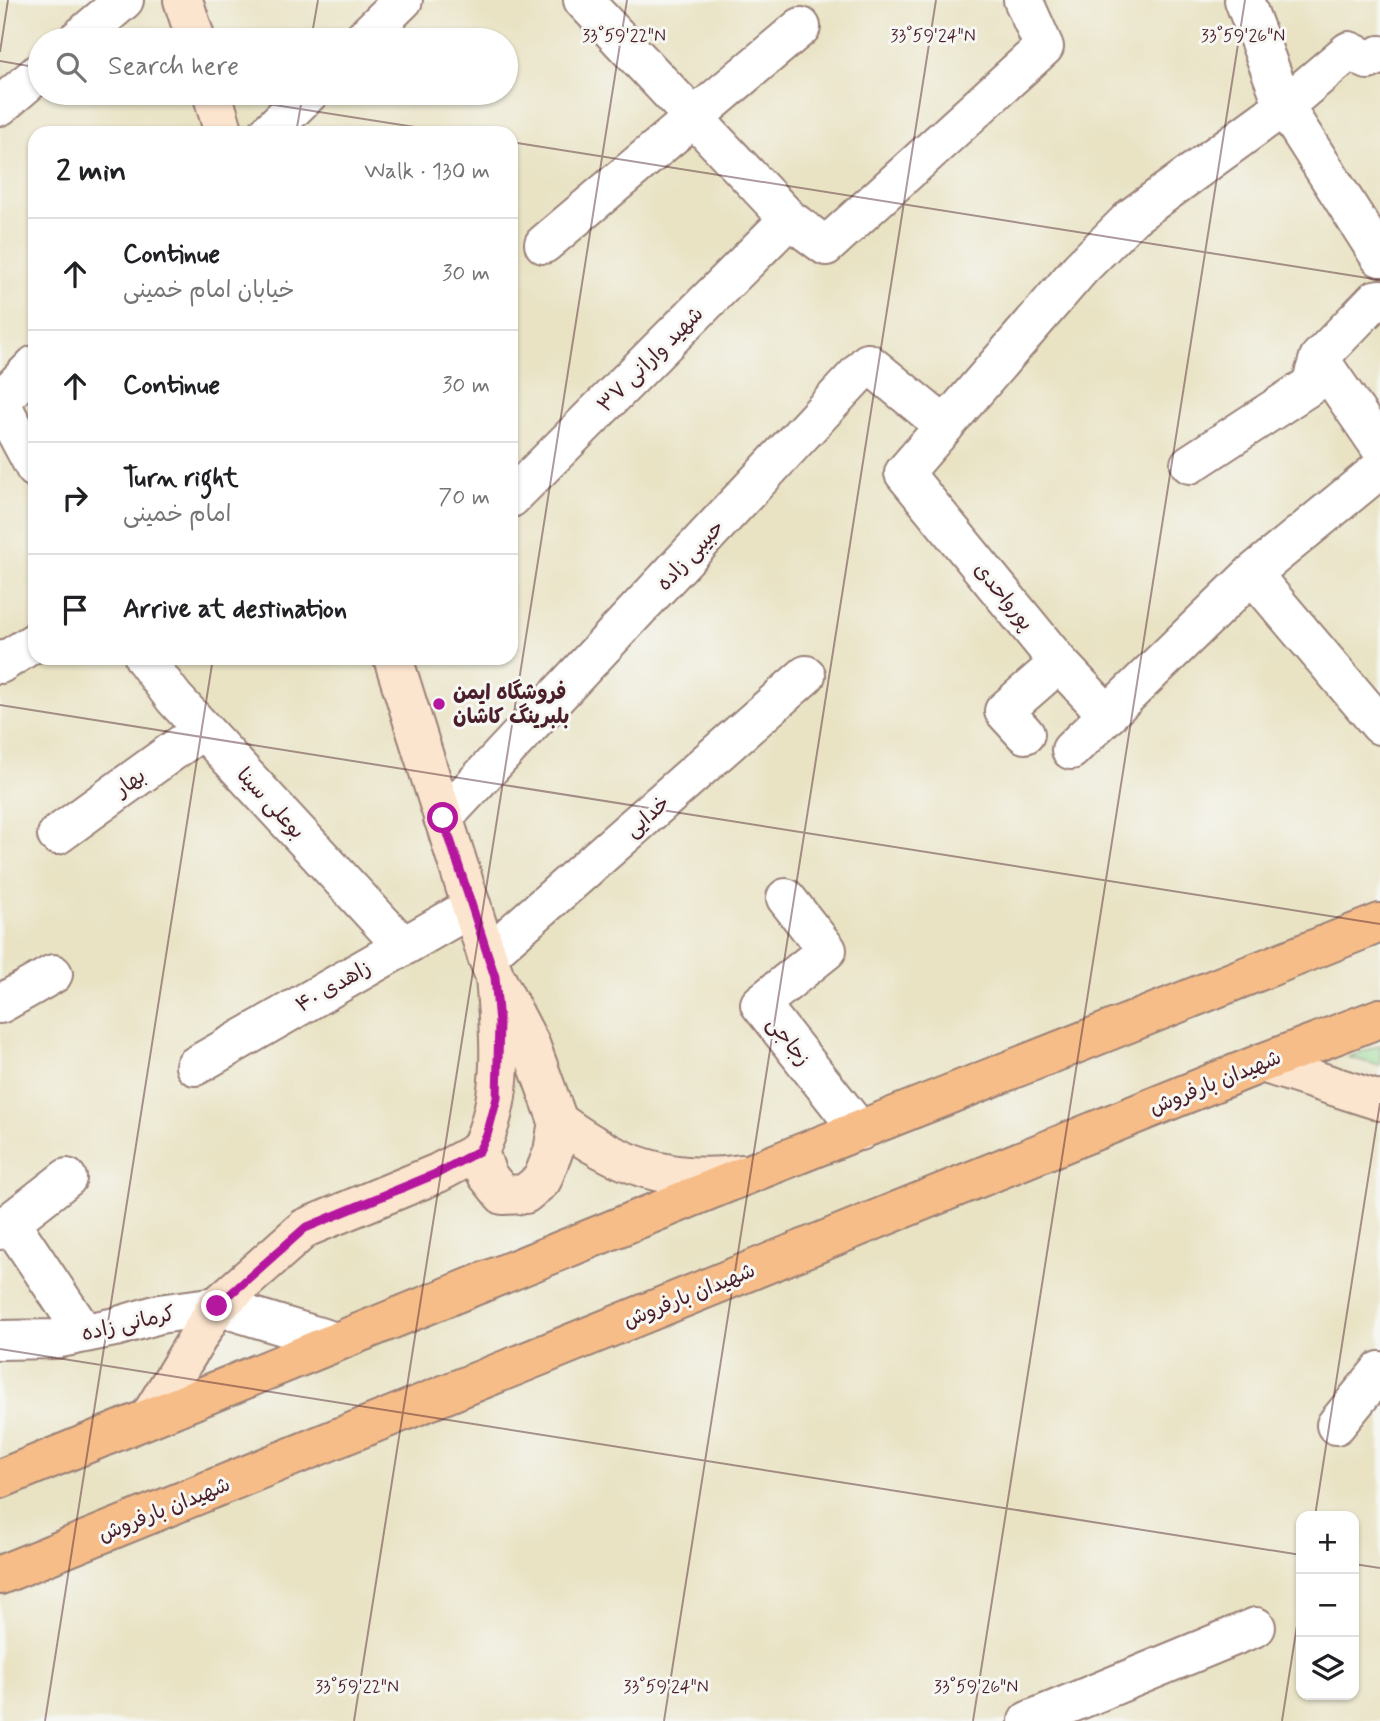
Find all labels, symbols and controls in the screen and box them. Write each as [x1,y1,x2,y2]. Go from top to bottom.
text: 33°59'22"N [582,24,666,48]
text: 33°59'24"N [890,24,976,48]
text: 33°59'26"N [1201,24,1285,48]
search box [28,28,518,105]
icon: search [52,48,90,86]
text: Search here [108,50,239,84]
text: 2 min [56,152,126,191]
text: Walk · 130 m [364,157,490,187]
text: Continue [123,238,220,272]
icon: ahead [56,255,94,293]
text: 30 m [442,259,490,289]
text: خیابان امام خمینی [123,276,294,306]
street label: شهید وارانی ۳۷ [592,301,710,419]
icon: ahead [56,367,94,405]
text: Continue [123,369,220,403]
text: 30 m [442,371,490,401]
text: Turn right [123,462,239,496]
icon: right [56,479,94,517]
text: 70 m [438,483,490,513]
text: امام خمینی [123,500,231,530]
street label: حبیبی زاده [651,514,731,597]
street label: پورواحدی [967,557,1039,637]
icon: arrive [56,591,94,629]
text: Arrive at destination [123,593,347,627]
place label: فروشگاه ایمن بلبرینگ کاشان [453,679,569,731]
marker: فروشگاه ایمن بلبرینگ کاشان [431,696,447,712]
street label: بهار [108,762,152,805]
street label: بوعلی سینا [230,762,311,846]
street label: خدایی [619,789,676,844]
route start [427,802,458,833]
street label: زاهدی ۴۰ [291,954,376,1020]
street label: زجاجی [760,1011,816,1072]
street label: شهیدان بارفروش [1145,1044,1286,1122]
street label: شهیدان بارفروش [619,1257,760,1335]
route end [201,1290,232,1321]
street label: کرمانی زاده [79,1300,178,1348]
street label: شهیدان بارفروش [94,1471,235,1549]
map controls [1296,1511,1359,1700]
button: + [1296,1511,1359,1574]
button: − [1296,1574,1359,1637]
button: layers [1296,1637,1359,1700]
text: 33°59'22"N [315,1675,399,1699]
text: 33°59'24"N [623,1675,709,1699]
text: 33°59'26"N [934,1675,1018,1699]

